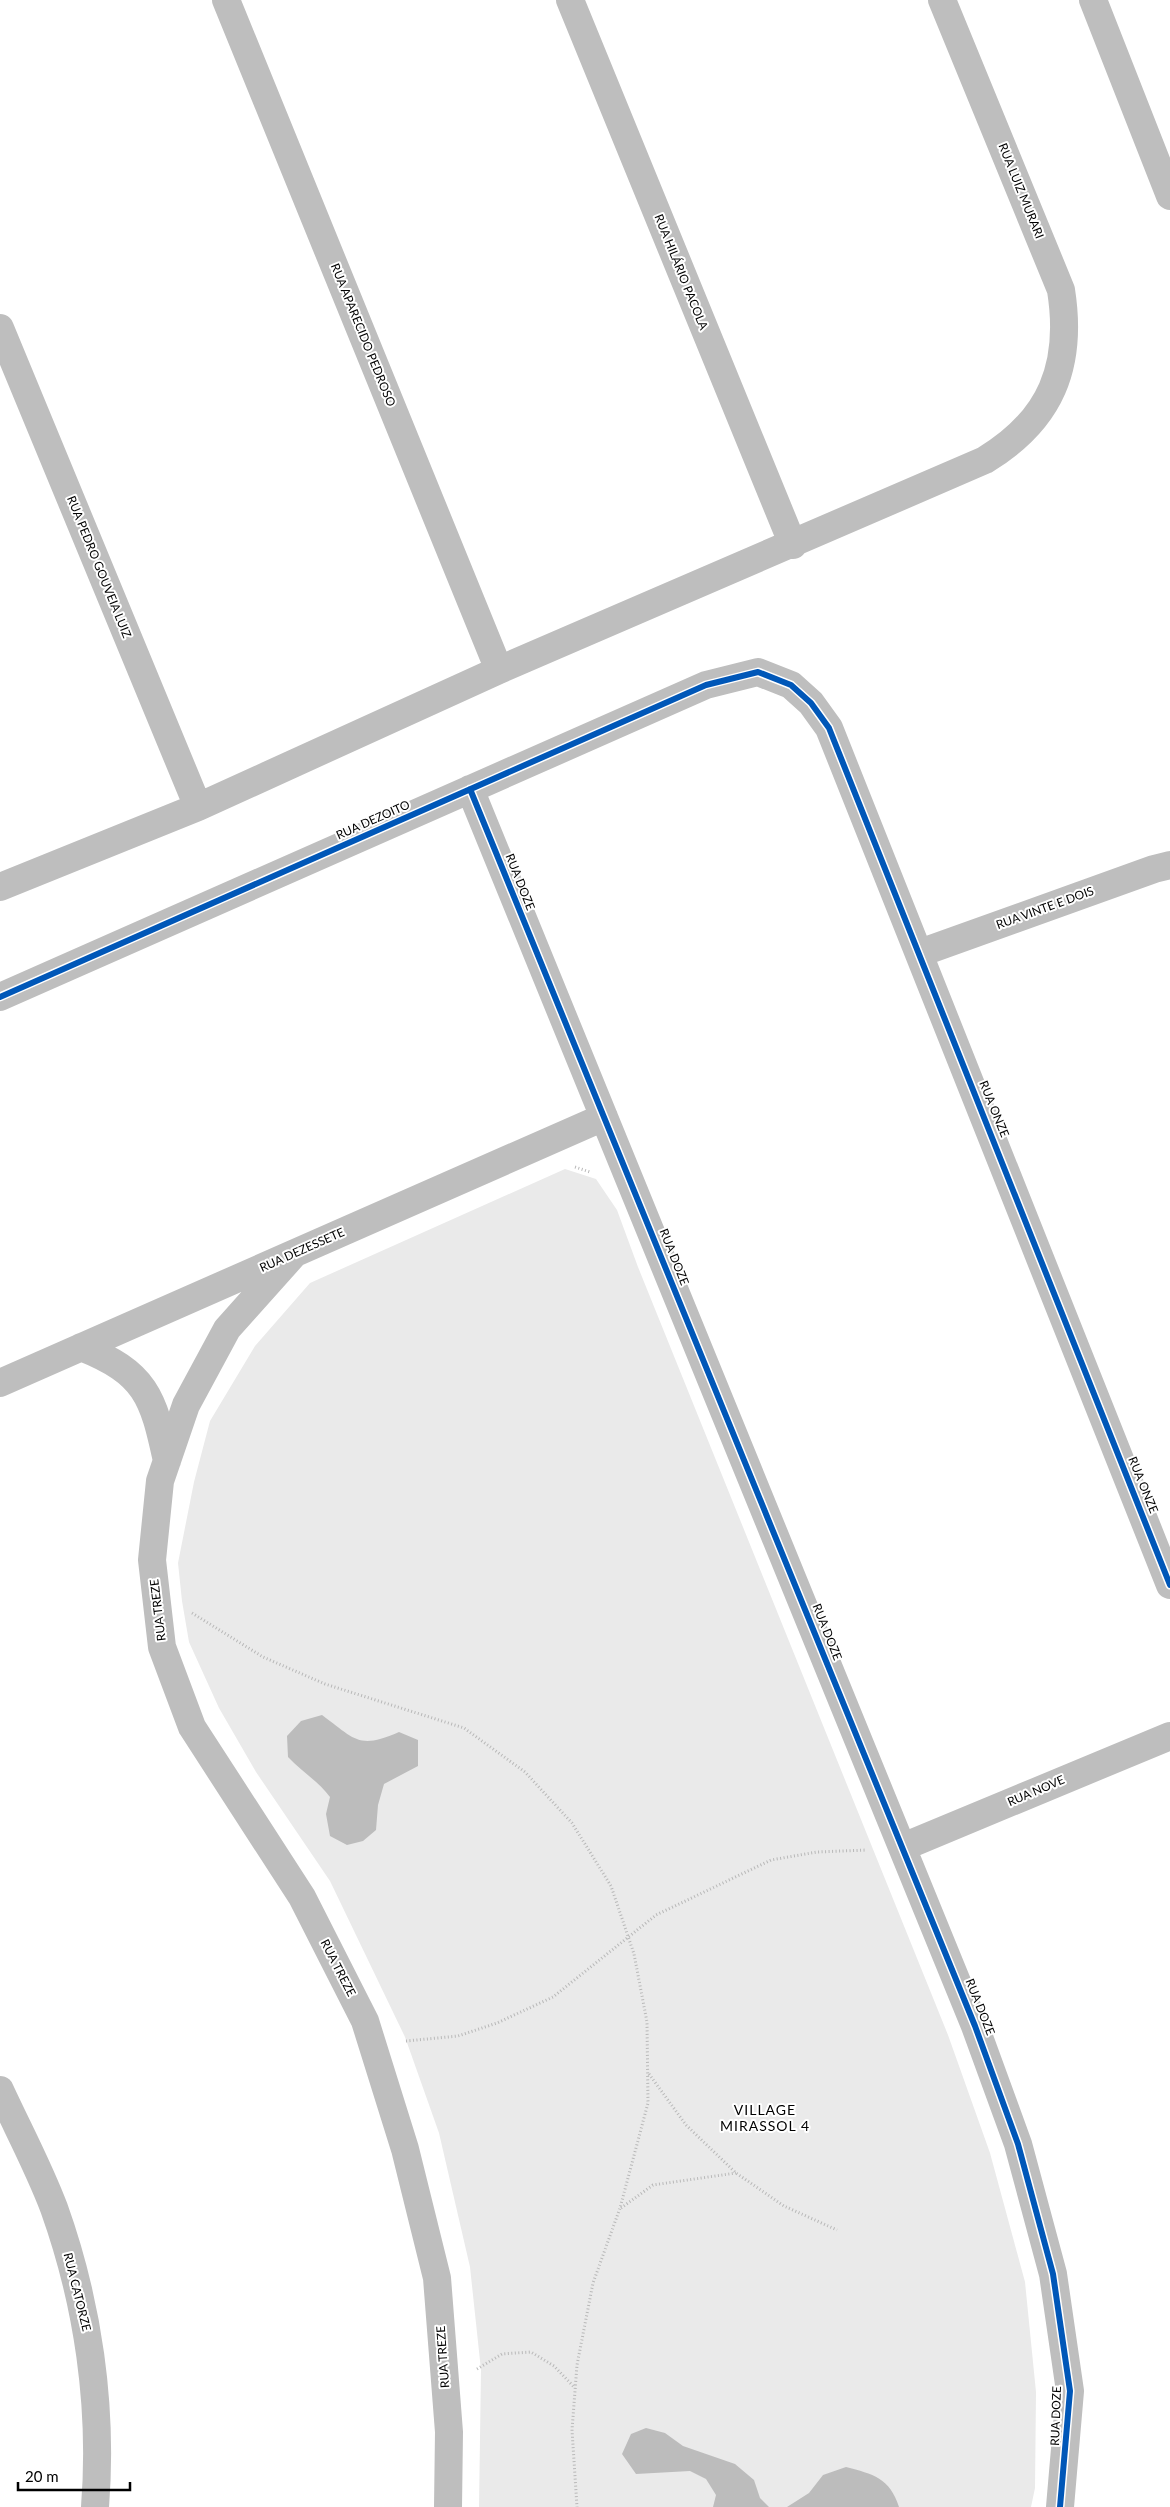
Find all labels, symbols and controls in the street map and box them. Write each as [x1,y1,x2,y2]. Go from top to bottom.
street label: RUA LUIZ MURARI [995,141,1047,241]
street label: RUA HILÁRIO PACOLA [651,212,712,333]
street label: RUA APARECIDO PEDROSO [328,261,399,409]
street label: RUA PEDRO GOUVEIA LUIZ [64,494,135,640]
street label: RUA DEZOITO [334,796,412,843]
street label: RUA DOZE [502,851,539,912]
street label: RUA VINTE E DOIS [994,883,1096,932]
street label: RUA ONZE [976,1078,1013,1139]
street label: RUA DEZESSETE [257,1224,347,1275]
street label: RUA DOZE [656,1226,693,1287]
street label: RUA ONZE [1125,1454,1162,1515]
street label: RUA TREZE [146,1578,169,1642]
street label: RUA DOZE [809,1601,846,1662]
street label: RUA NOVE [1005,1772,1067,1809]
street label: RUA TREZE [318,1937,359,1999]
street label: RUA DOZE [962,1976,999,2037]
district label: VILLAGE MIRASSOL 4 [720,2101,810,2134]
street label: RUA CATORZE [61,2251,94,2333]
street label: RUA TREZE [433,2325,452,2389]
street label: RUA DOZE [1047,2386,1064,2446]
scale bar [18,2460,130,2492]
text: 20 m [25,2467,59,2485]

